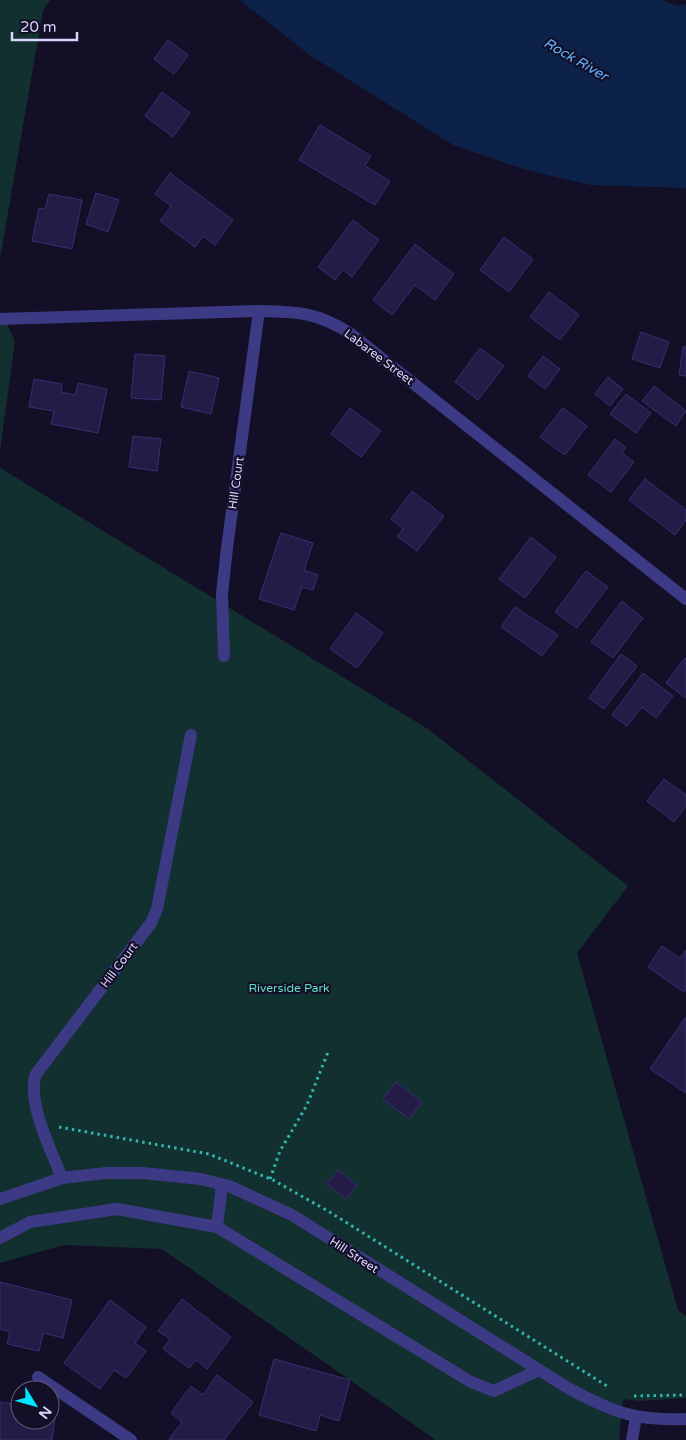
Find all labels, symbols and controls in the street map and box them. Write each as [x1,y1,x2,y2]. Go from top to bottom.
scale bar [12,10,78,42]
text: 20 m [20,18,57,36]
water label: Rock River [541,34,612,85]
street label: Labaree Street [341,326,417,388]
street label: Hill Court [225,455,247,510]
street label: Hill Court [97,939,141,990]
park label: Riverside Park [248,981,330,995]
street label: Hill Street [327,1234,381,1276]
north arrow [10,1380,60,1430]
text: N [35,1403,55,1422]

